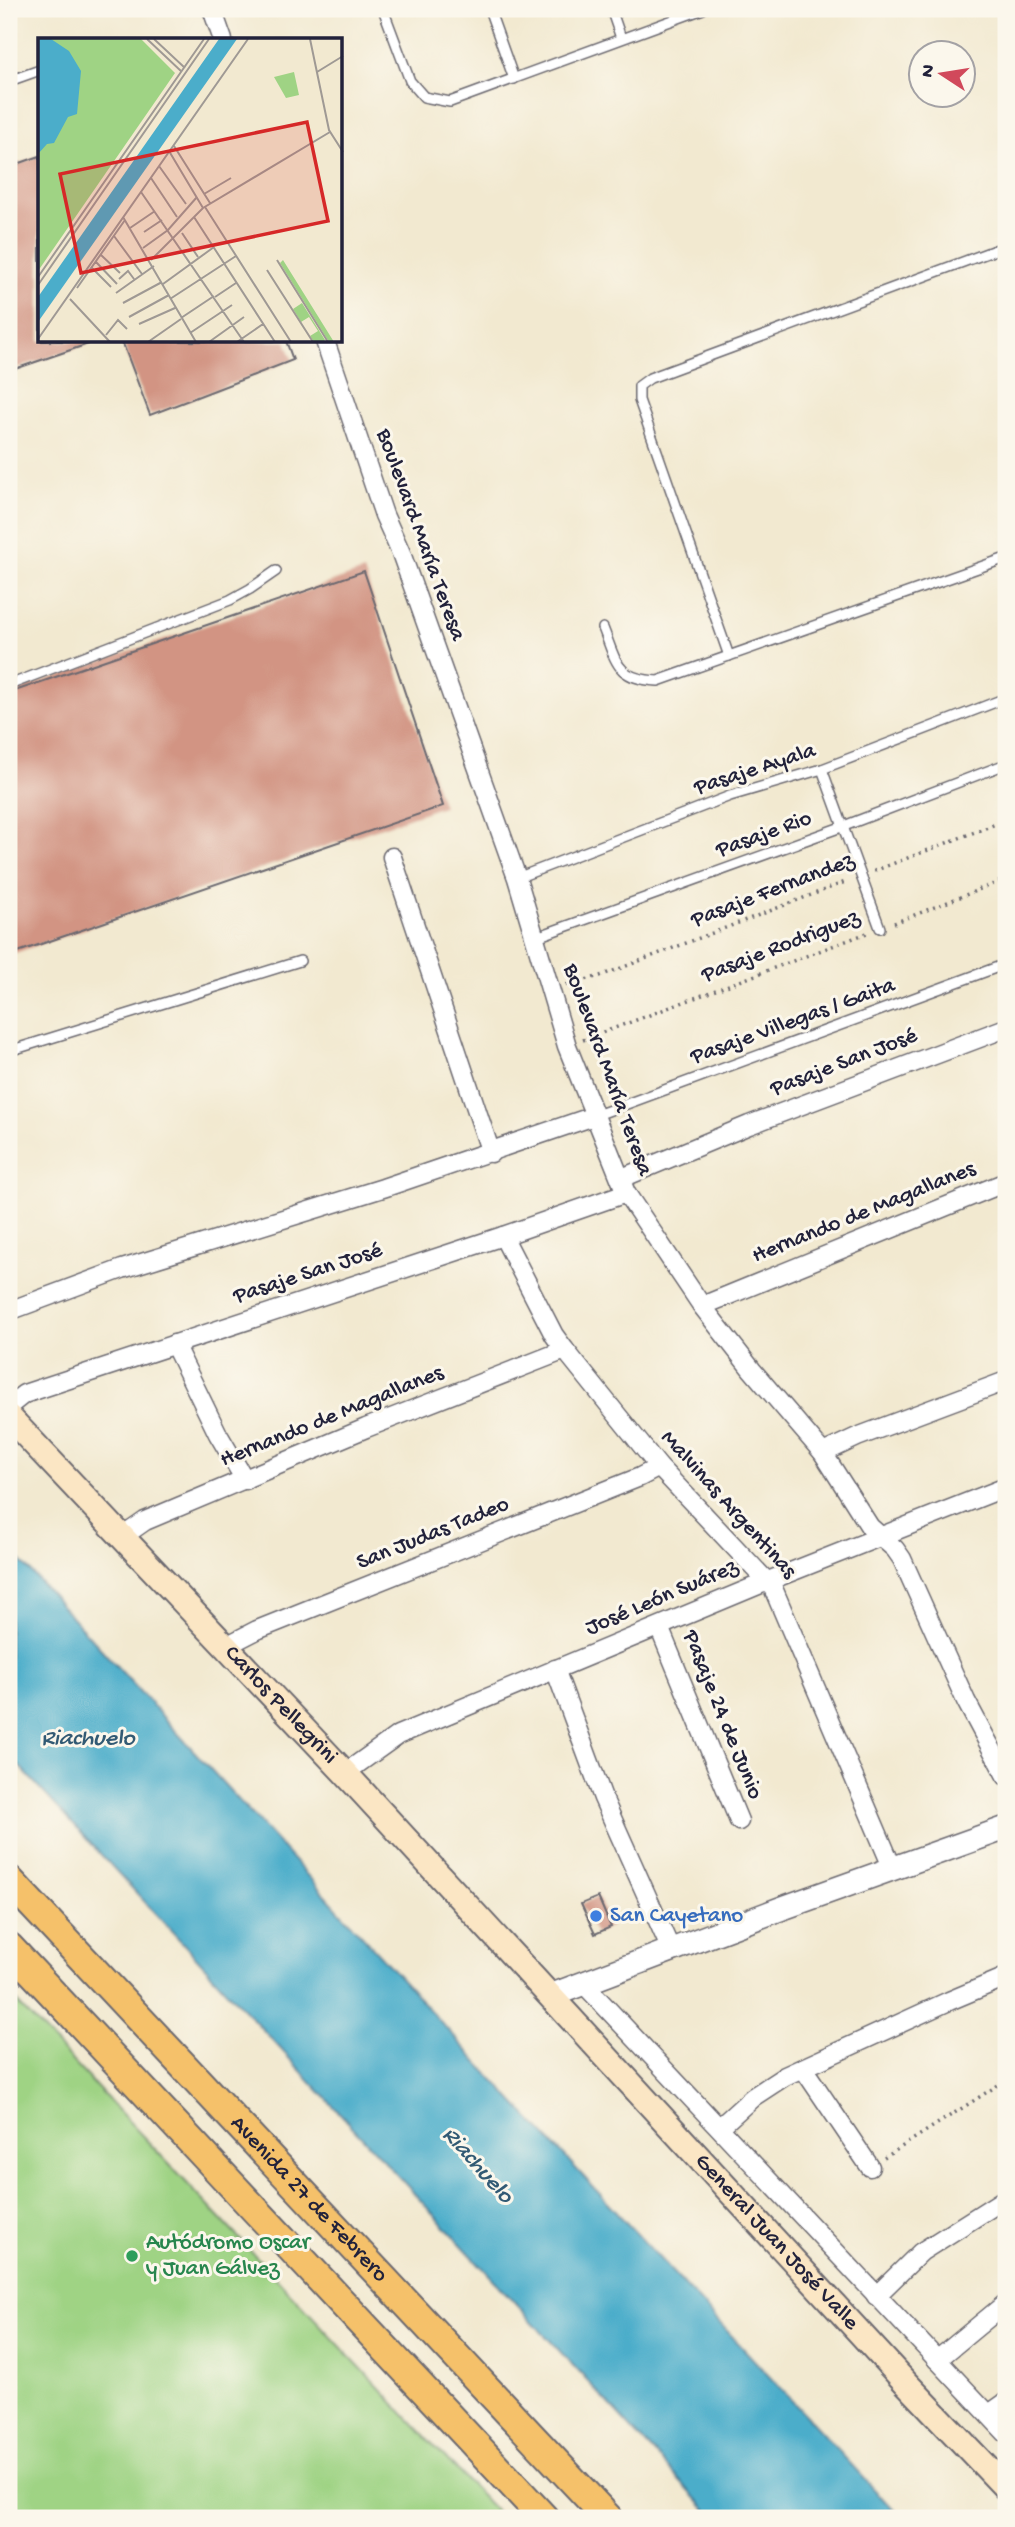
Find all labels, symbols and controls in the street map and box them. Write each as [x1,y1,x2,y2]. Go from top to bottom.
inset map [38,38,343,343]
north arrow [906,38,976,108]
text: N [916,63,941,80]
street label: Boulevard María Teresa [369,424,471,646]
street label: Pasaje Ayala [690,737,820,803]
street label: Pasaje Rio [712,805,816,865]
street label: Pasaje Fernandez [687,847,859,935]
street label: Pasaje Rodriguez [697,904,865,990]
street label: Boulevard María Teresa [556,959,658,1181]
street label: Pasaje Villegas / Gaita [686,972,900,1072]
street label: Pasaje San José [766,1022,922,1104]
street label: Hernando de Magallanes [749,1156,980,1270]
street label: Pasaje San José [229,1237,387,1311]
street label: Hernando de Magallanes [217,1360,448,1474]
street label: Malvinas Argentinas [654,1425,802,1585]
street label: San Judas Tadeo [353,1491,513,1577]
street label: José León Suárez [582,1553,743,1642]
street label: Pasaje 24 de Junio [675,1626,768,1804]
street label: Carlos Pellegrini [218,1640,343,1770]
water label: Riachuelo [41,1725,136,1754]
place label: San Cayetano [610,1903,743,1930]
marker: San Cayetano [588,1908,604,1924]
street label: Avenida 27 de Febrero [224,2110,394,2288]
water label: Riachuelo [435,2122,520,2212]
street label: General Juan José Valle [689,2148,865,2337]
place label: Autódromo Oscar y Juan Gálvez [146,2230,312,2283]
marker: Autódromo Oscar y Juan Gálvez [124,2248,140,2264]

